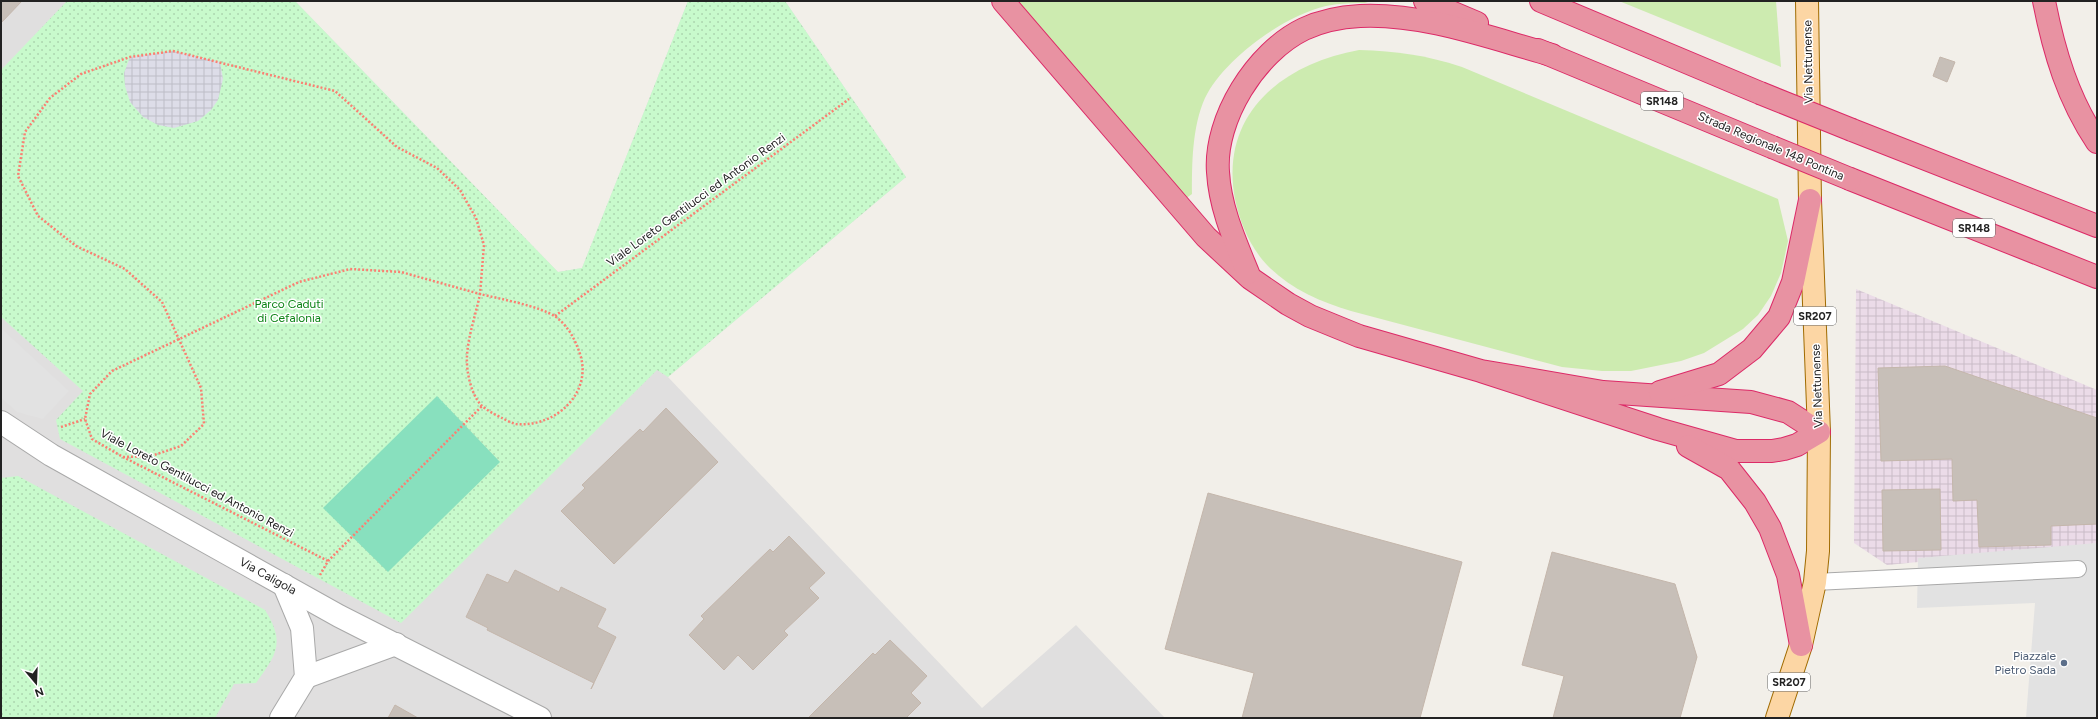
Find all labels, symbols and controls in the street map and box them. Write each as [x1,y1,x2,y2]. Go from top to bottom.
street label: Via Nettunense [1800,20,1816,104]
road number: SR148 [1641,92,1683,110]
street label: Strada Regionale 148 Pontina [1696,109,1846,183]
street label: Viale Loreto Gentilucci ed Antonio Renzi [604,131,788,269]
road number: SR148 [1953,219,1995,237]
park label: Parco Caduti di Cefalonia [254,297,324,325]
road number: SR207 [1794,307,1836,325]
street label: Via Nettunense [1809,343,1825,428]
street label: Viale Loreto Gentilucci ed Antonio Renzi [98,426,296,540]
street label: Via Caligola [237,555,299,597]
place label: Piazzale Pietro Sada [1995,649,2056,677]
marker: Piazzale Pietro Sada [2059,658,2069,668]
north arrow [16,663,56,703]
road number: SR207 [1768,673,1810,691]
text: N [33,684,45,700]

